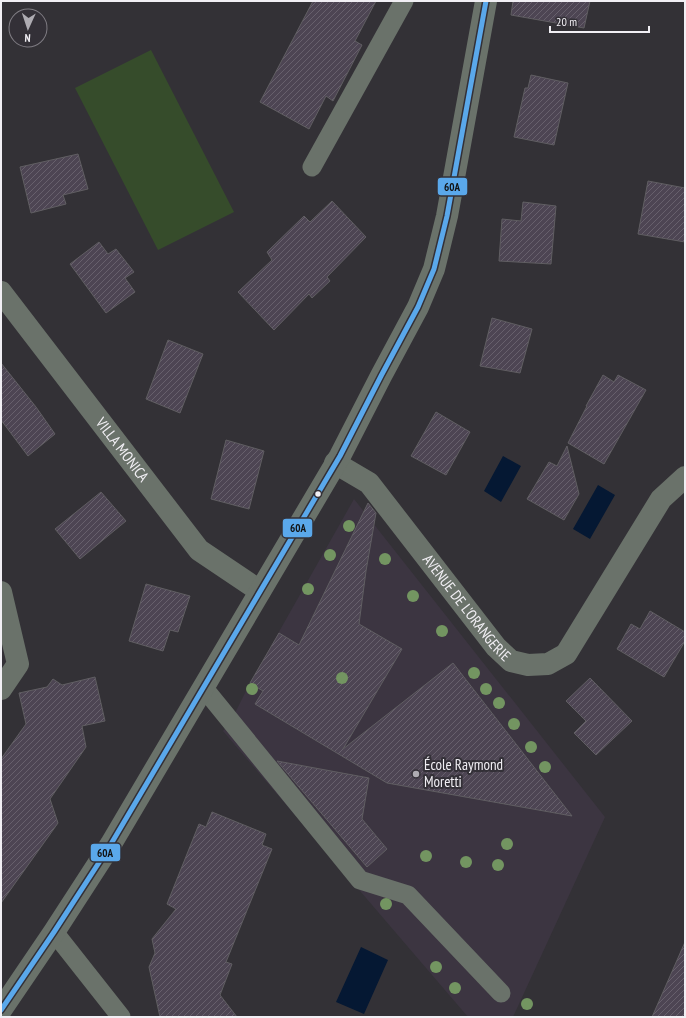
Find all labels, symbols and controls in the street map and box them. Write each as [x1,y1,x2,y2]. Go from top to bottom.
north arrow [8,8,48,48]
scale bar [550,8,649,34]
text: 20 m [556,14,577,29]
text: N [24,31,31,45]
line badge: 60A [437,177,468,196]
text: 60A [444,180,461,194]
street label: VILLA MONICA [91,413,154,486]
unlabelled marker [313,489,323,499]
line badge: 60A [282,518,313,538]
text: 60A [290,521,307,535]
street label: AVENUE DE L'ORANGERIE [419,550,515,665]
place label: École Raymond Moretti [424,755,503,791]
marker: École Raymond Moretti [411,769,421,779]
line badge: 60A [90,843,121,862]
text: 60A [97,846,114,860]

